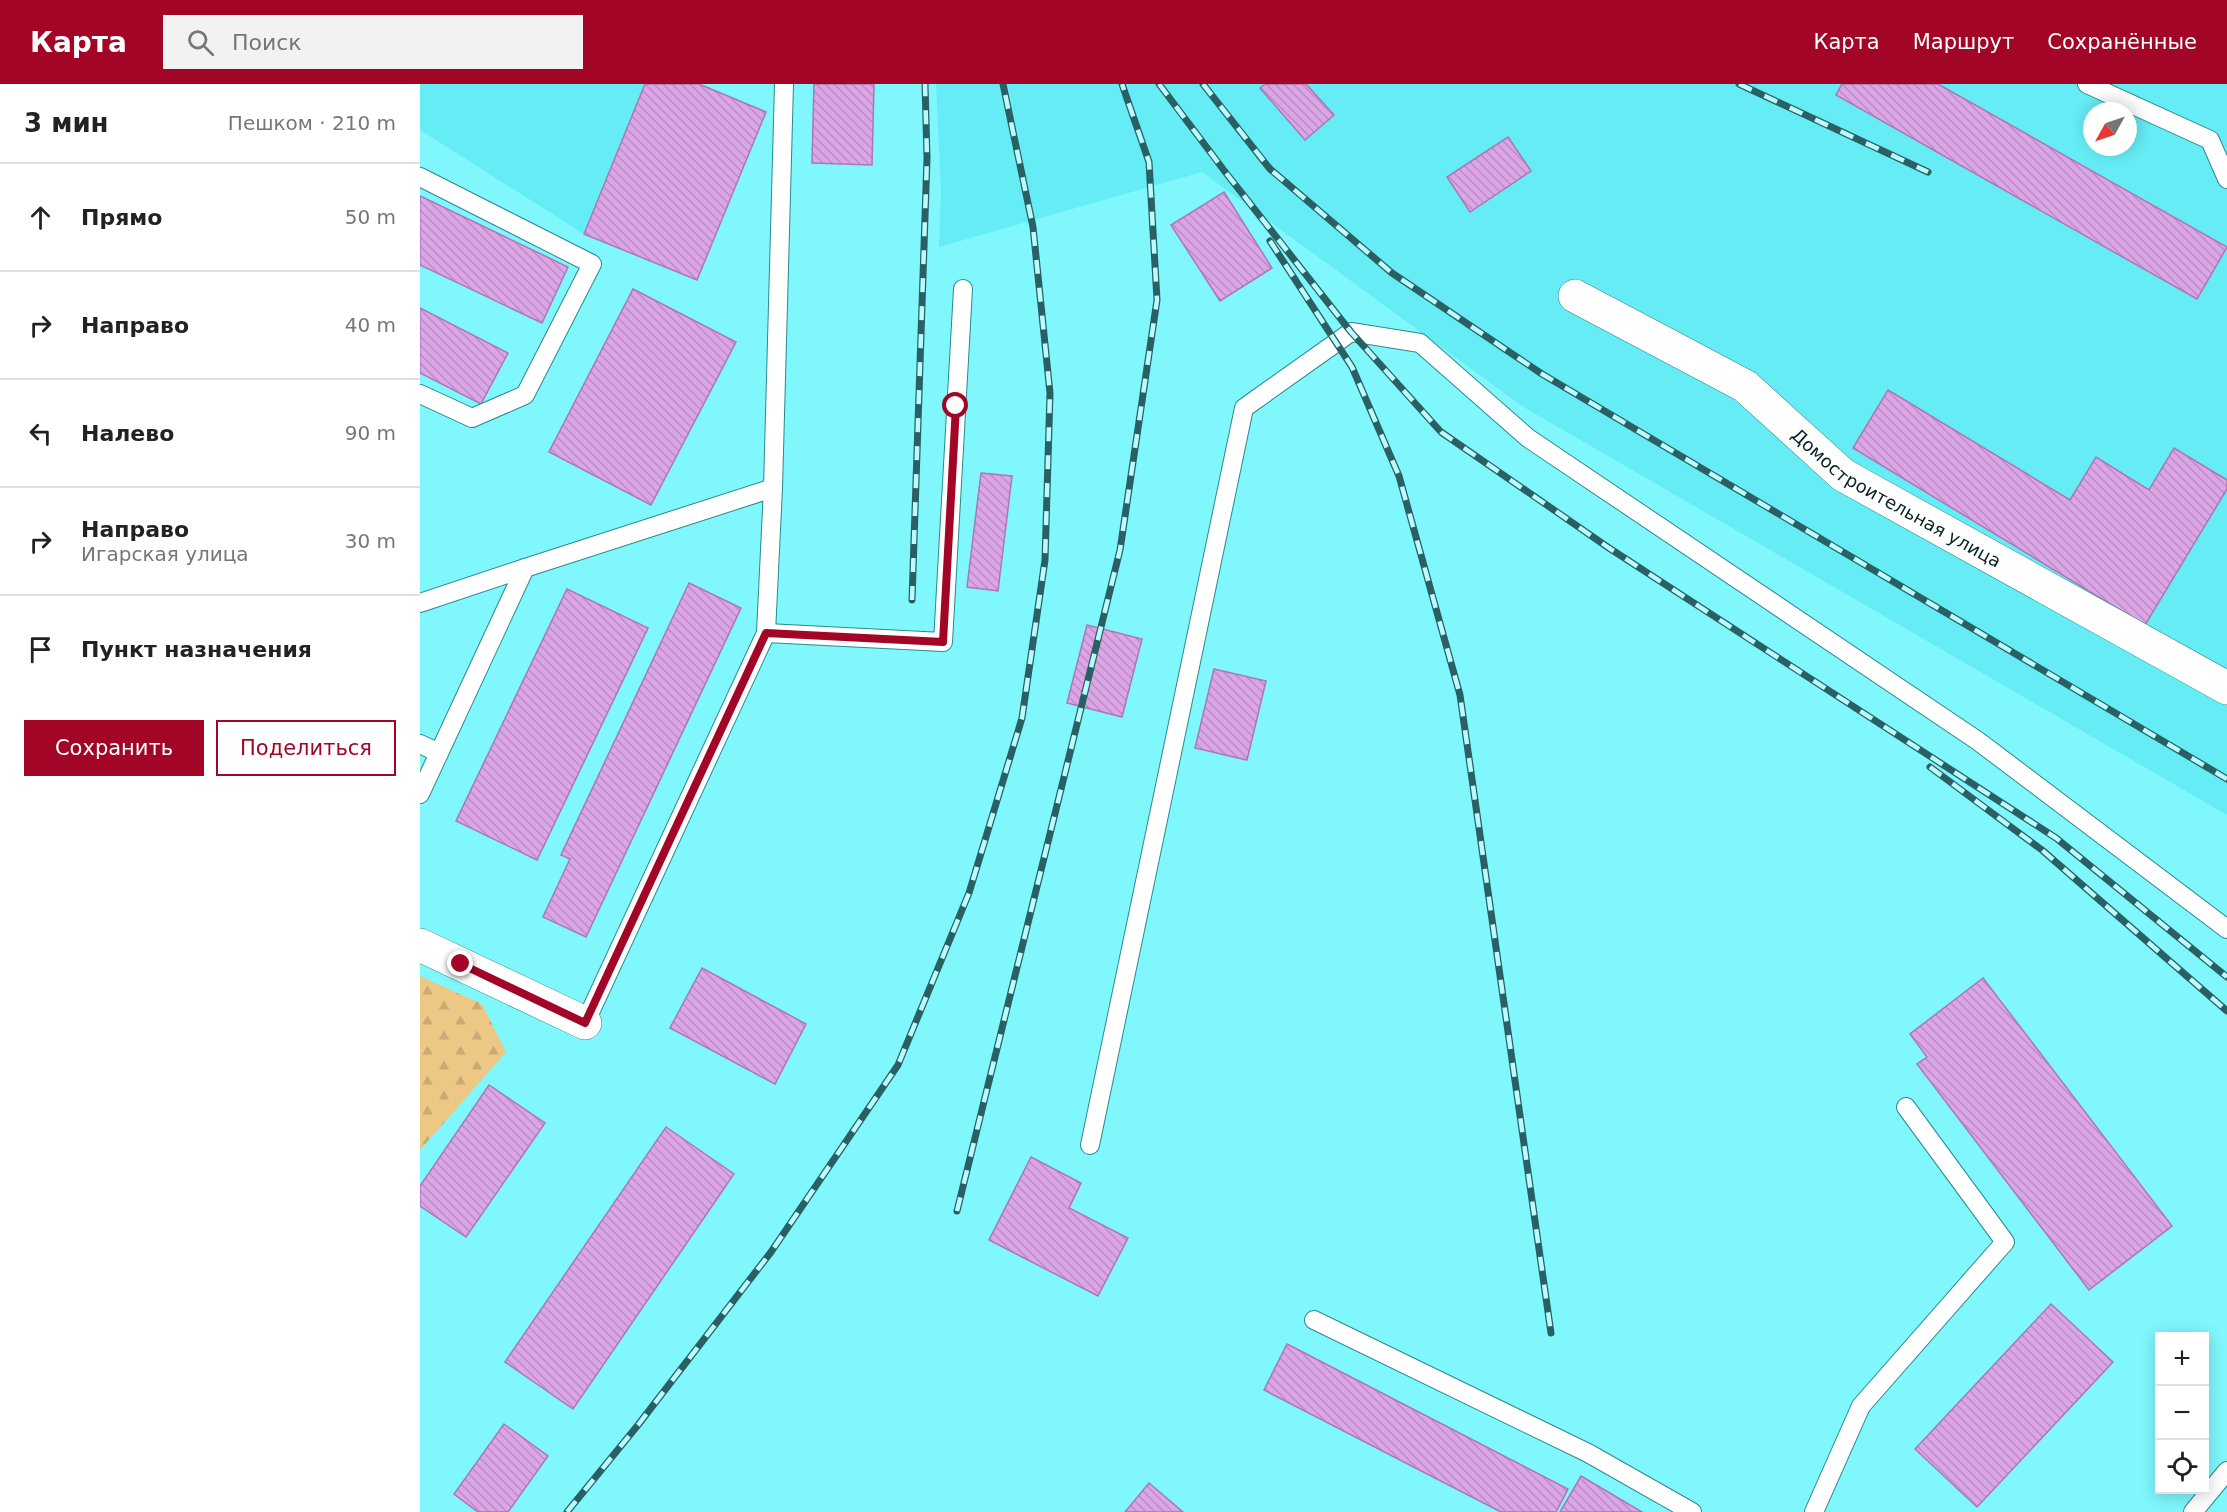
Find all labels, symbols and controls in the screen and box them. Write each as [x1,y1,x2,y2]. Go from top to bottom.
search box [163,15,583,69]
text: Карта [30,26,127,59]
icon: search [184,26,217,59]
text: Поиск [232,30,302,55]
text: Карта [1814,30,1880,54]
text: Маршрут [1913,30,2014,54]
text: Сохранённые [2047,30,2197,54]
north arrow [2083,102,2137,156]
text: 3 мин [24,108,109,138]
text: Пешком · 210 m [228,111,396,135]
icon: ahead [24,201,57,234]
text: Прямо [81,205,162,230]
text: 50 m [345,205,396,229]
icon: right [24,309,57,342]
text: Направо [81,313,189,338]
text: 40 m [345,313,396,337]
route start [942,392,968,418]
icon: left [24,417,57,450]
text: Налево [81,421,174,446]
text: 90 m [345,421,396,445]
street label: Домостроительная улица [1788,424,2005,571]
text: Направо [81,517,189,542]
icon: right [24,525,57,558]
text: 30 m [345,529,396,553]
text: Игарская улица [81,542,249,566]
icon: arrive [24,633,57,666]
text: Пункт назначения [81,637,312,662]
button: Сохранить [24,720,204,776]
button: Поделиться [216,720,396,776]
route end [447,950,473,976]
map controls [2155,1332,2209,1494]
button: + [2155,1332,2209,1386]
button: − [2155,1386,2209,1440]
button: locate [2155,1440,2209,1494]

